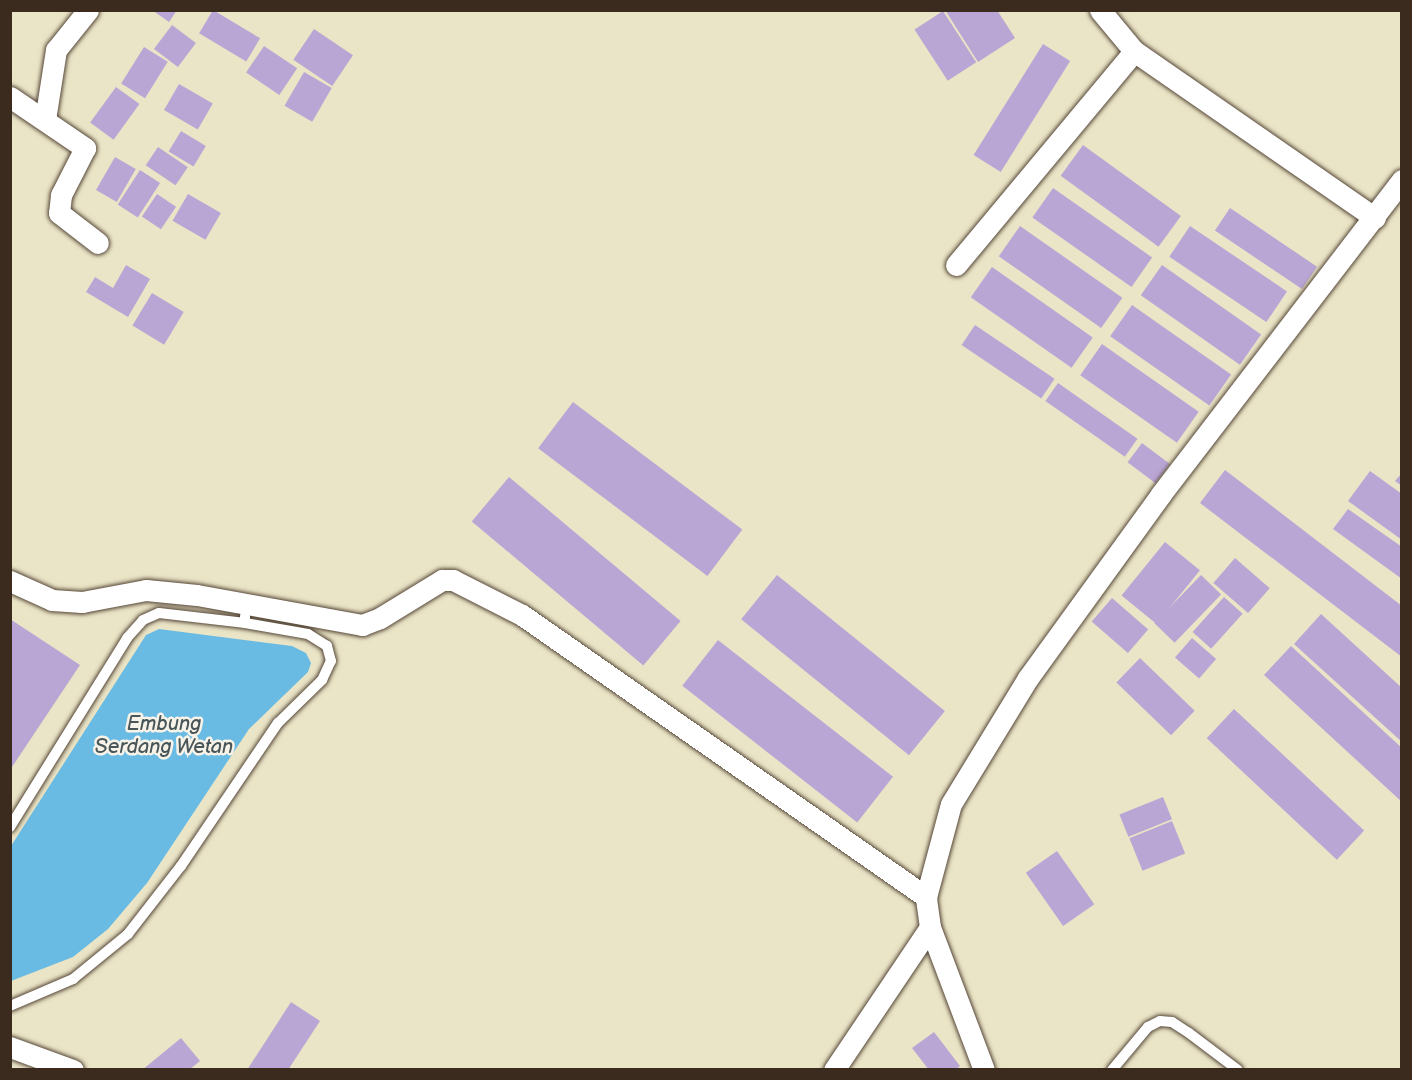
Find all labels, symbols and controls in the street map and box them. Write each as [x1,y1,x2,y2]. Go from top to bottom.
water label: Embung Serdang Wetan [94,712,234,759]

